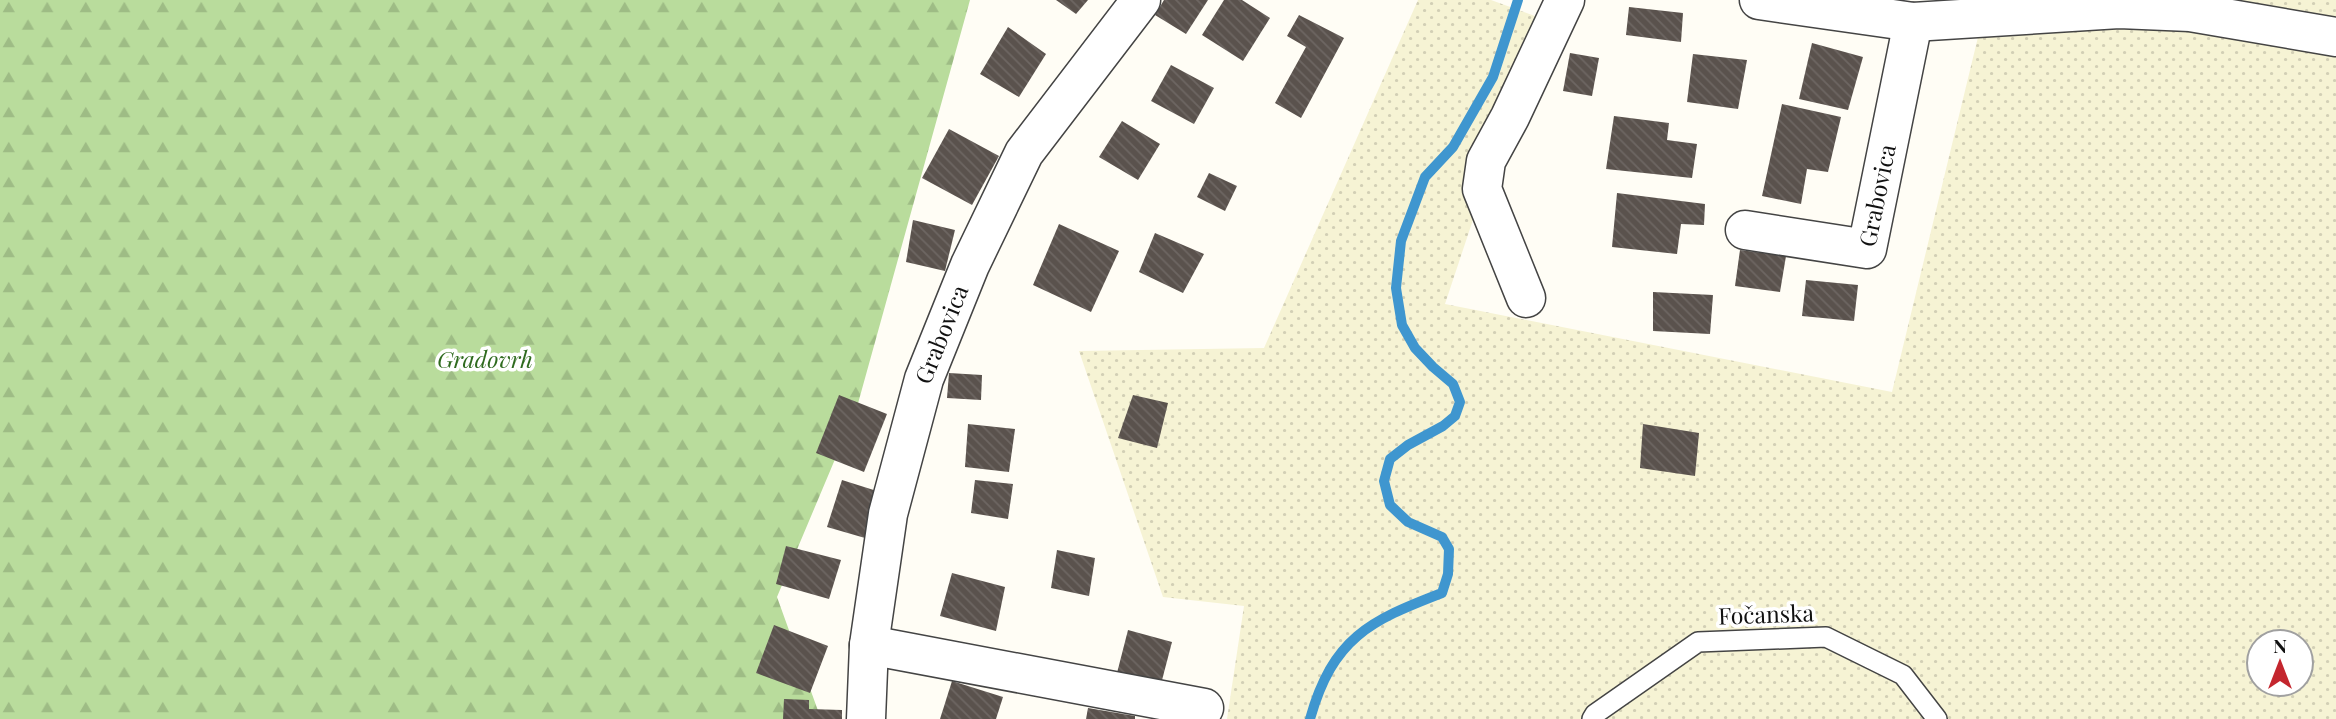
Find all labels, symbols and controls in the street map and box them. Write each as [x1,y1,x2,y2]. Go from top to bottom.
street label: Grabovica [1851,141,1902,249]
street label: Grabovica [907,280,975,388]
park label: Gradovrh [437,343,533,374]
street label: Fočanska [1718,596,1815,631]
north arrow [2245,628,2315,698]
text: N [2273,632,2287,658]

